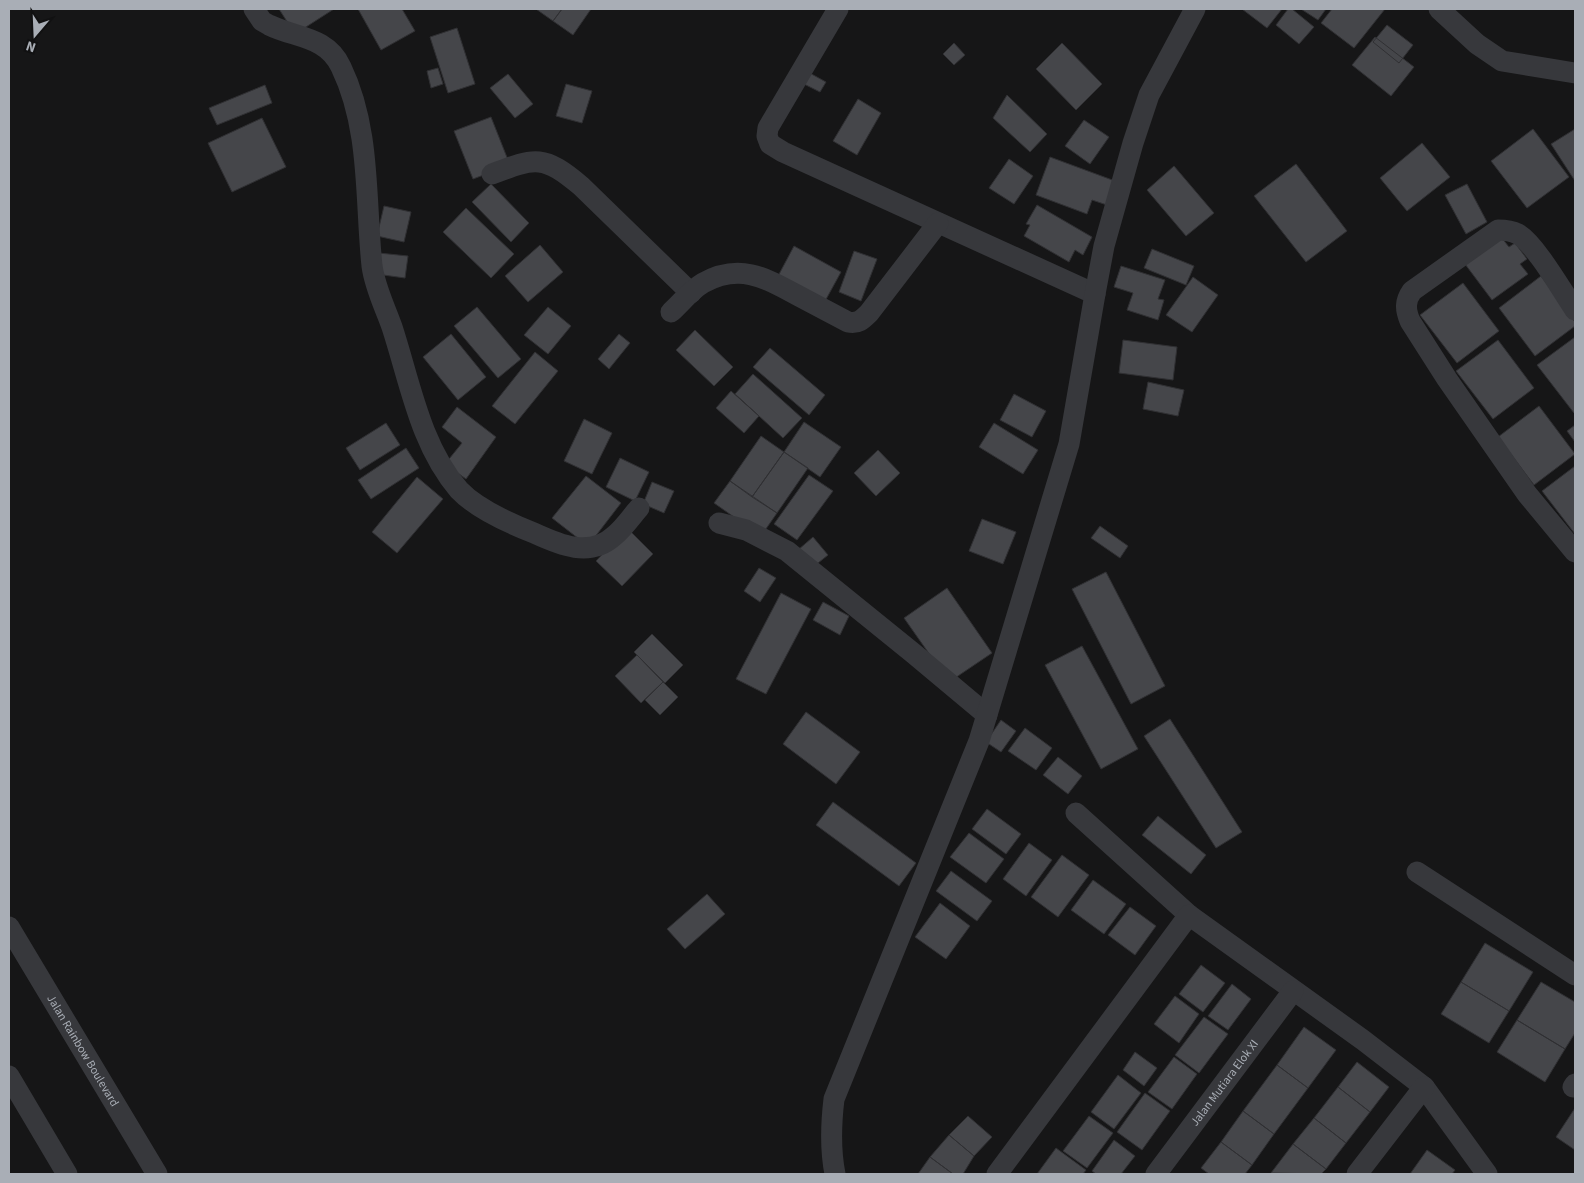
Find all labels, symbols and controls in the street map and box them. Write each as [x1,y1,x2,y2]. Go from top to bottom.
north arrow [10,10,60,60]
text: N [23,35,39,57]
street label: Jalan Rainbow Boulevard [43,991,123,1110]
street label: Jalan Mutiara Elok XI [1186,1036,1262,1130]

